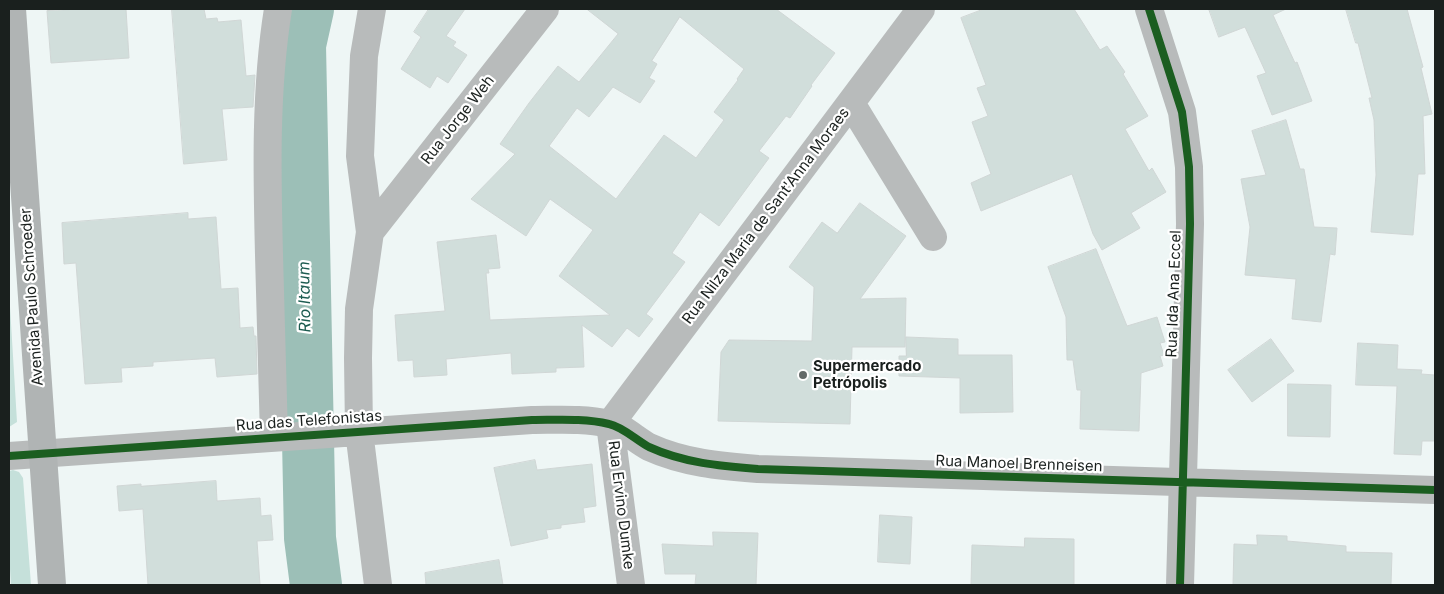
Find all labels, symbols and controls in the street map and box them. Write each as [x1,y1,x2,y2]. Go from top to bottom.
street label: Rua Jorge Weh [418,72,498,168]
street label: Rua Nilza Maria de Sant'Anna Moraes [679,104,853,328]
street label: Avenida Paulo Schroeder [17,208,47,386]
street label: Rua Ida Ana Eccel [1163,230,1185,358]
water label: Rio Itaum [295,261,315,333]
place label: Supermercado Petrópolis [813,357,921,392]
marker: Supermercado Petrópolis [797,369,809,381]
street label: Rua das Telefonistas [235,407,383,435]
street label: Rua Ervino Dumke [604,440,638,570]
street label: Rua Manoel Brenneisen [935,452,1103,476]

